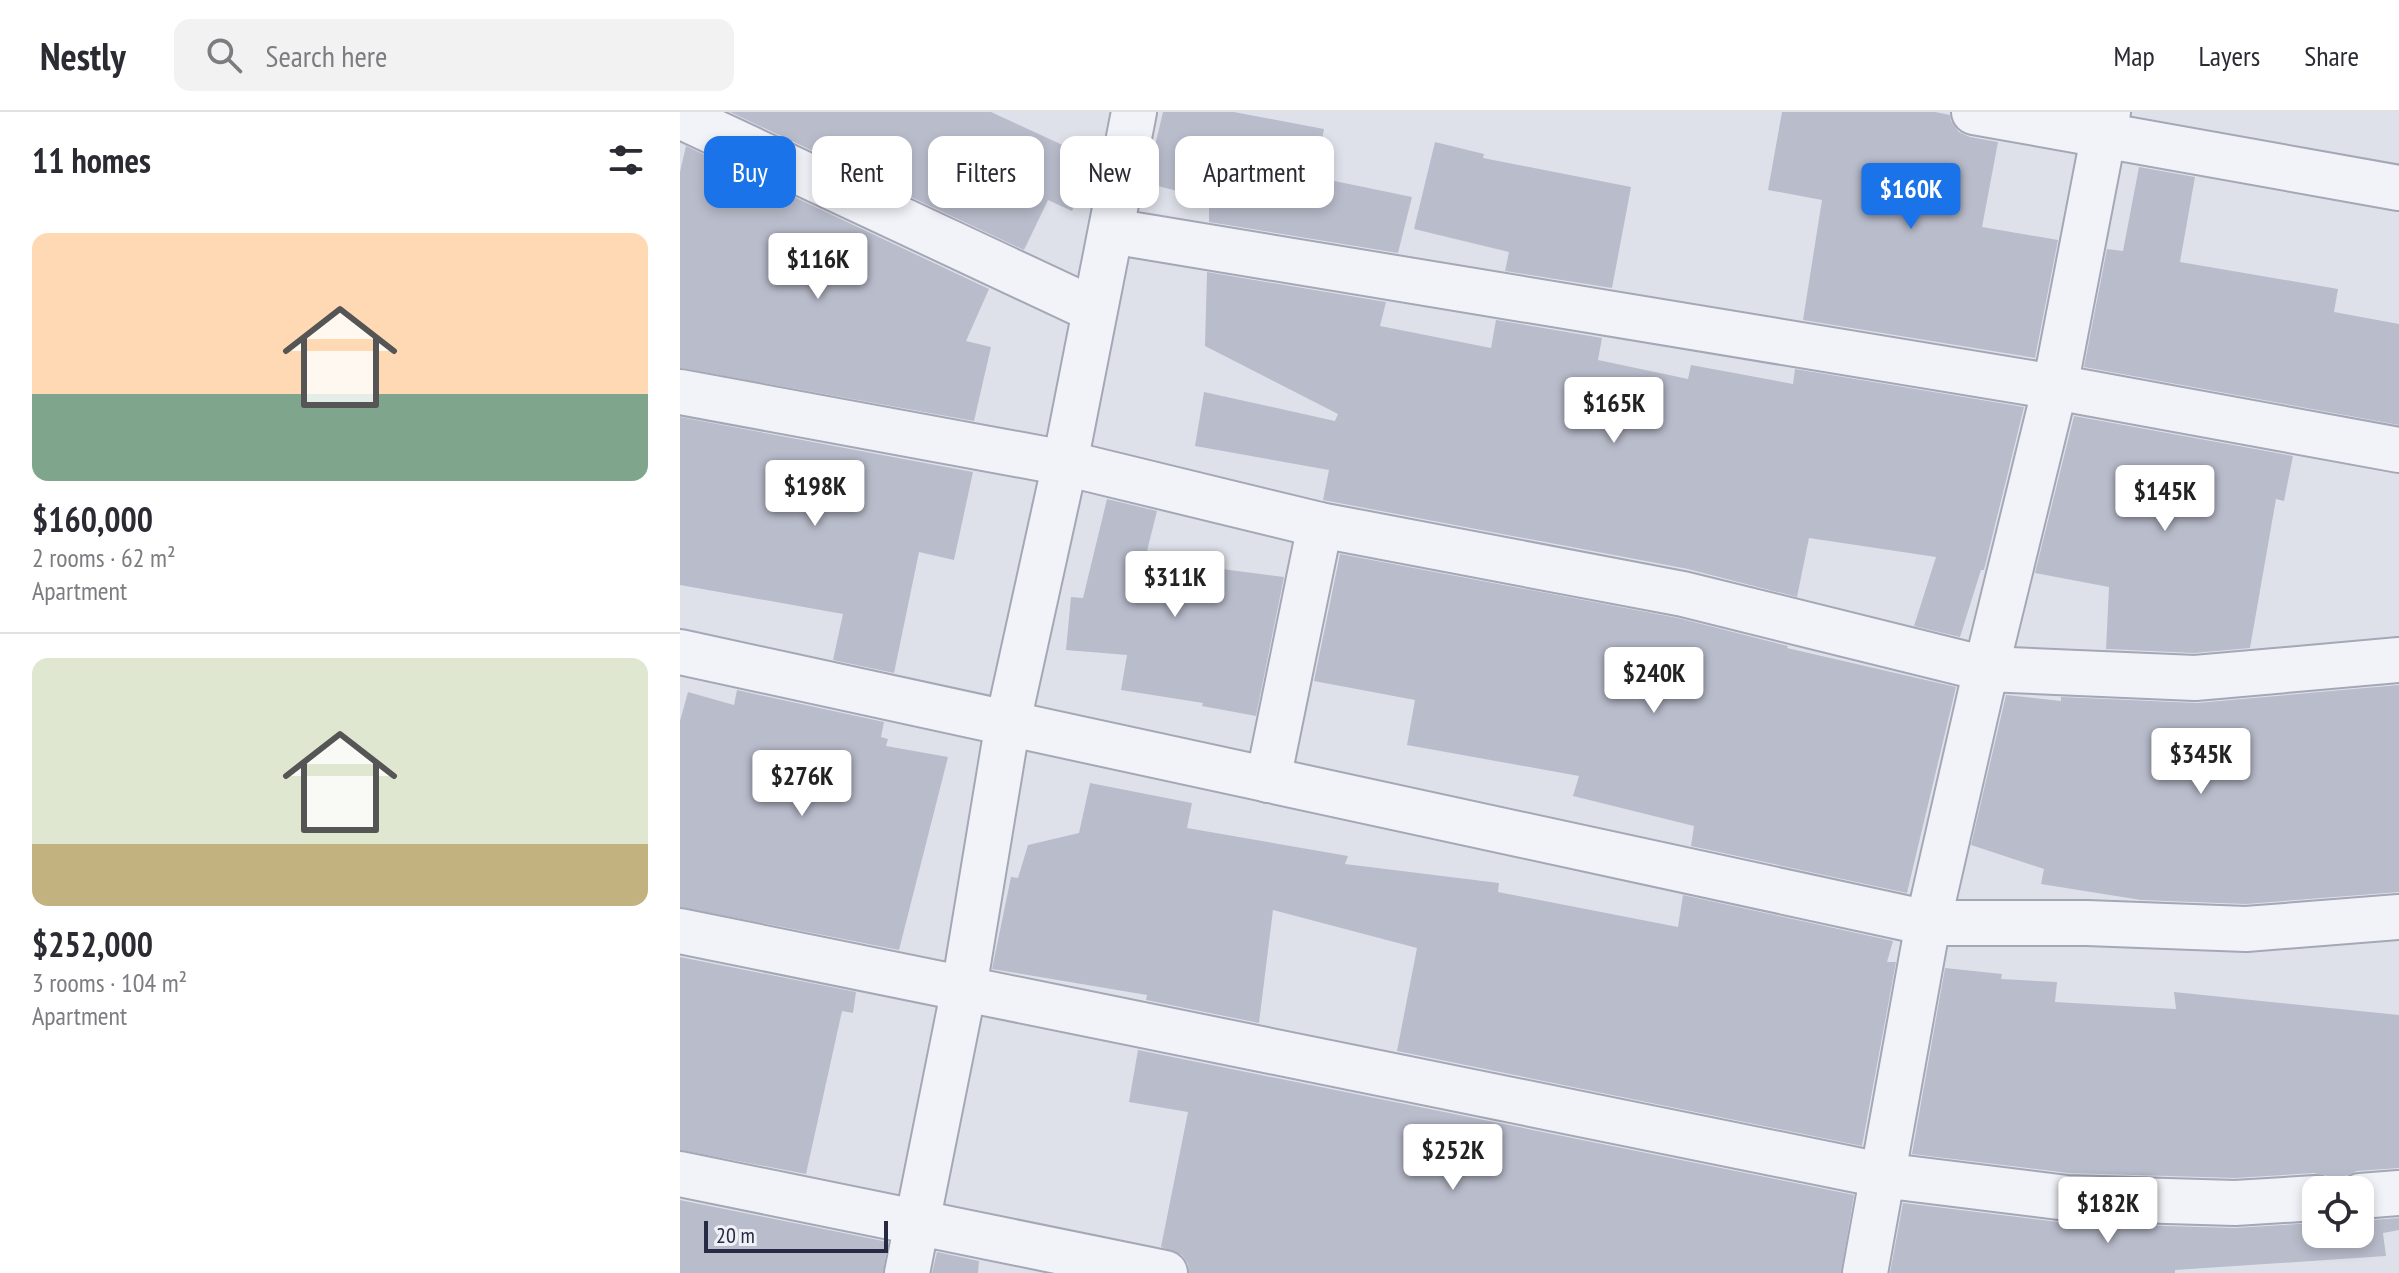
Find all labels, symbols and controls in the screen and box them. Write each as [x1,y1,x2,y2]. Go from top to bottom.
search box [174,19,734,91]
text: Nestly [40,31,126,80]
icon: search [202,33,246,77]
text: Search here [266,36,387,75]
text: Map [2113,37,2155,74]
text: Layers [2199,37,2260,74]
text: Share [2304,37,2359,74]
chip: Buy [704,136,796,208]
chip: Rent [812,136,912,208]
chip: Filters [928,136,1044,208]
chip: New [1060,136,1159,208]
chip: Apartment [1175,136,1334,208]
text: 11 homes [32,138,151,182]
icon: filters [604,138,648,182]
pin: $160K [1855,163,1967,231]
text: $160K [1879,172,1943,205]
pin: $116K [762,233,874,301]
text: $116K [786,242,850,275]
icon: home [268,285,412,429]
pin: $165K [1558,377,1670,445]
text: $165K [1582,386,1646,419]
pin: $198K [759,460,871,528]
pin: $145K [2109,465,2221,533]
text: $198K [783,469,847,502]
text: $145K [2133,474,2197,507]
text: $160,000 [32,497,153,541]
text: 2 rooms · 62 m² [32,541,176,574]
pin: $311K [1119,551,1231,619]
text: $311K [1143,560,1207,593]
text: Apartment [32,574,127,607]
pin: $240K [1598,647,1710,715]
text: $240K [1622,656,1686,689]
icon: home [268,710,412,854]
pin: $345K [2145,728,2257,796]
text: $345K [2169,737,2233,770]
pin: $276K [746,750,858,818]
text: $276K [770,759,834,792]
text: $252,000 [32,922,153,966]
text: 3 rooms · 104 m² [32,966,187,999]
text: Apartment [32,999,127,1032]
pin: $252K [1397,1124,1509,1192]
text: $252K [1421,1133,1485,1166]
map controls [2302,1176,2374,1248]
button: locate [2302,1176,2374,1248]
pin: $182K [2052,1177,2164,1245]
text: $182K [2076,1186,2140,1219]
scale bar [704,1217,888,1253]
text: 20 m [716,1221,755,1249]

